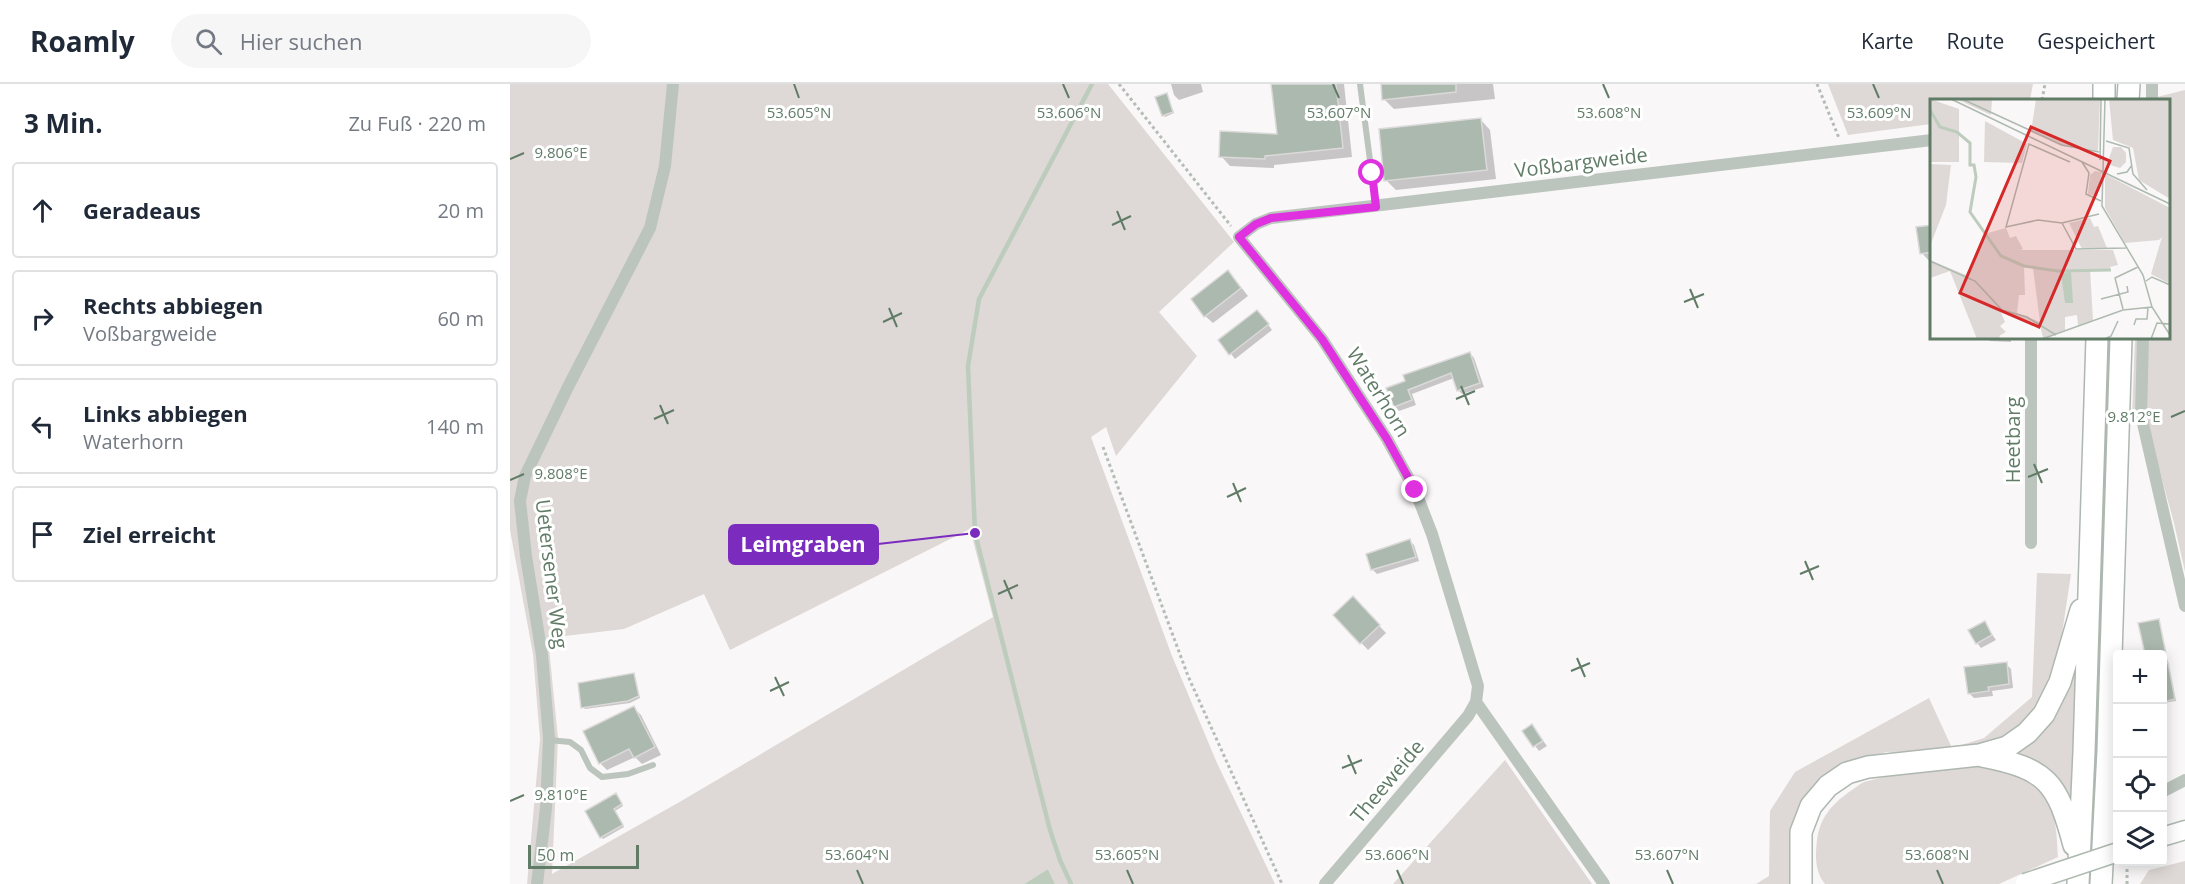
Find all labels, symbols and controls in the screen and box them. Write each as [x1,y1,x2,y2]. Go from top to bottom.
search box [171,14,591,68]
text: Roamly [30,22,135,60]
icon: search [192,25,225,58]
text: Hier suchen [240,26,362,56]
text: Karte [1861,27,1913,55]
text: Route [1946,27,2004,55]
text: Gespeichert [2037,27,2155,55]
inset map [1930,99,2170,339]
text: 53.605°N [767,102,831,122]
text: 53.606°N [1037,102,1101,122]
text: 53.607°N [1307,102,1371,122]
text: 53.608°N [1577,102,1641,122]
text: 53.609°N [1847,102,1911,122]
text: 3 Min. [24,105,103,141]
text: Zu Fuß · 220 m [348,110,486,137]
street label: Voßbargweide [1513,140,1649,184]
text: 9.806°E [534,142,588,162]
route start [1358,159,1384,185]
icon: ahead [26,194,59,227]
text: Geradeaus [83,195,201,225]
text: 20 m [437,197,484,224]
text: Rechts abbiegen [83,290,263,320]
icon: right [26,302,59,335]
text: 60 m [437,305,484,332]
text: Voßbargweide [83,320,217,347]
street label: Waterhorn [1341,342,1417,442]
street label: Heetbarg [1999,397,2026,483]
text: Links abbiegen [83,398,248,428]
text: 9.812°E [2107,406,2161,426]
icon: left [26,410,59,443]
text: 140 m [426,413,484,440]
text: Waterhorn [83,428,184,455]
text: 9.808°E [534,463,588,483]
route end [1401,476,1427,502]
street label: Uetersener Weg [529,498,575,650]
icon: arrive [26,518,59,551]
text: Ziel erreicht [83,519,216,549]
callout: Leimgraben [729,525,878,564]
text: Leimgraben [741,530,865,558]
map controls [2113,650,2167,866]
button: + [2113,650,2167,704]
button: − [2113,704,2167,758]
street label: Theeweide [1344,734,1430,828]
button: locate [2113,758,2167,812]
text: 9.810°E [534,784,588,804]
button: layers [2113,812,2167,866]
scale bar [528,842,639,870]
text: 50 m [537,844,574,866]
text: 53.604°N [825,844,889,864]
text: 53.605°N [1095,844,1159,864]
text: 53.606°N [1365,844,1429,864]
text: 53.607°N [1635,844,1699,864]
text: 53.608°N [1905,844,1969,864]

